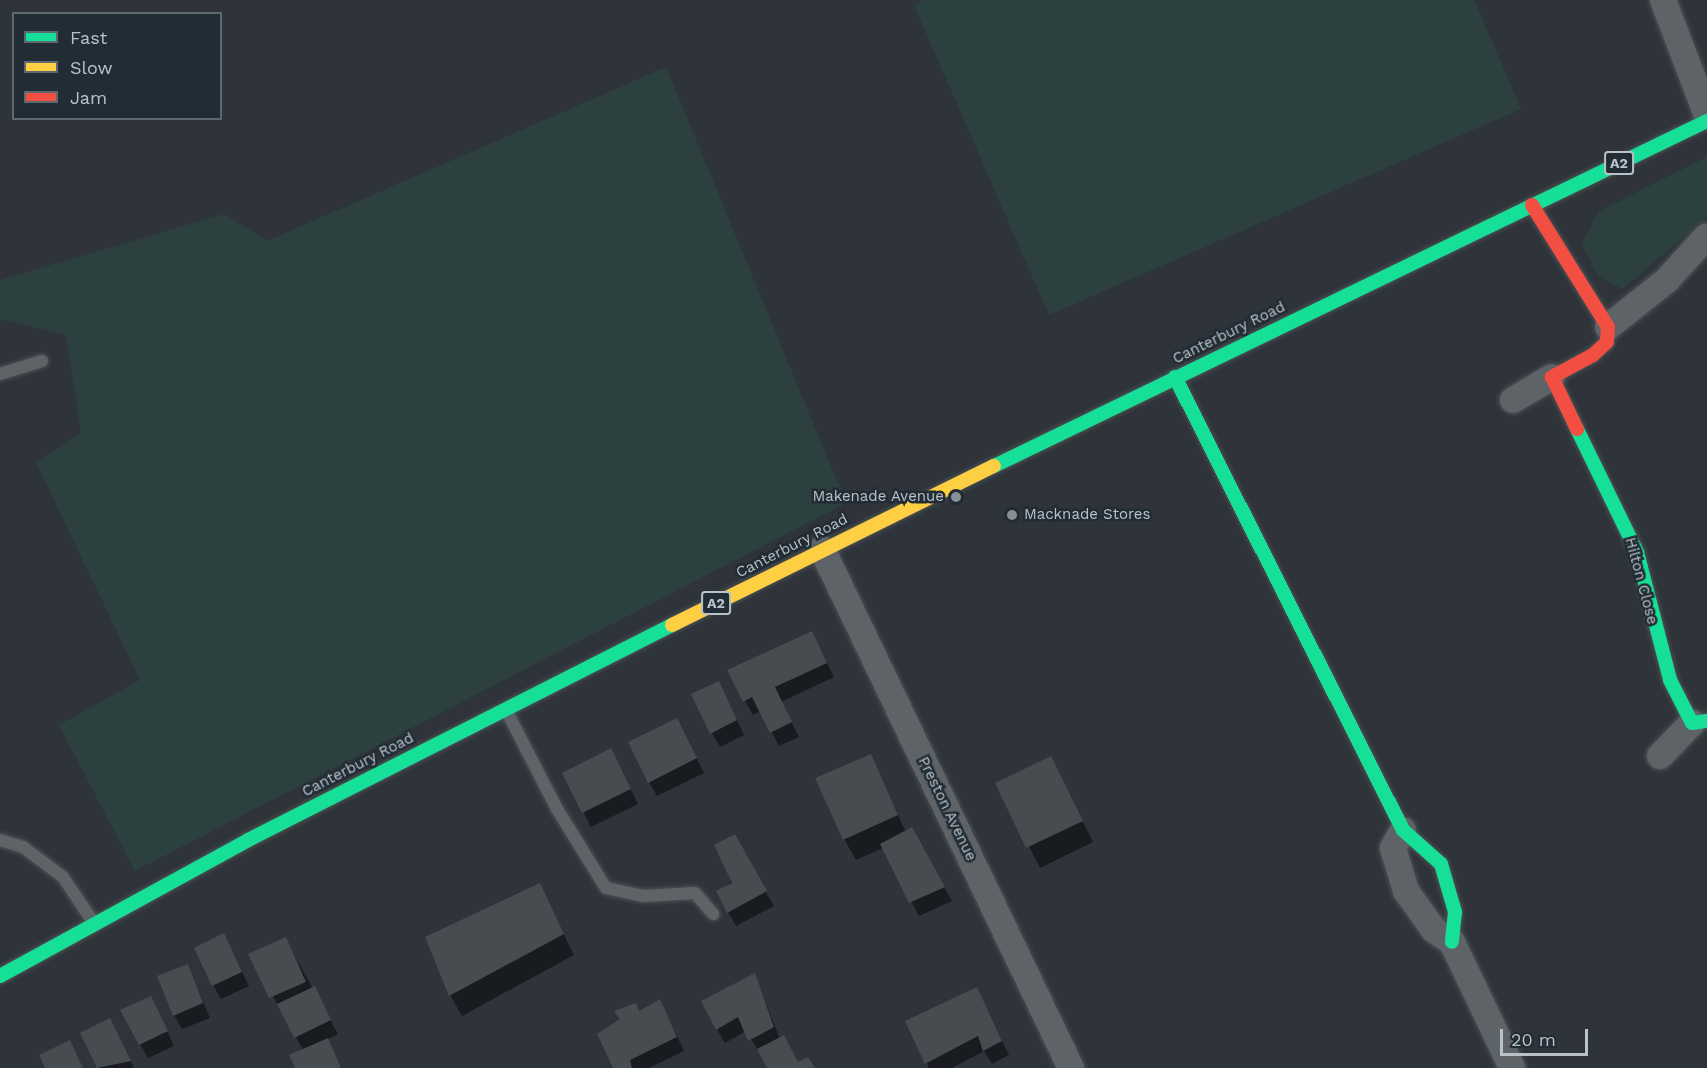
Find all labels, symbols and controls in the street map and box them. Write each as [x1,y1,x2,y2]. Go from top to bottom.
legend [12,12,222,120]
text: Fast [70,27,107,48]
text: Slow [70,57,113,78]
text: Jam [70,87,107,108]
road number: A2 [1604,152,1634,174]
street label: Canterbury Road [1170,298,1288,368]
place label: Makenade Avenue [812,488,944,506]
marker: Makenade Avenue [949,490,963,504]
place label: Macknade Stores [1024,506,1150,524]
marker: Macknade Stores [1005,508,1019,522]
street label: Canterbury Road [733,510,851,582]
street label: Hilton Close [1621,535,1661,627]
road number: A2 [701,592,731,614]
street label: Canterbury Road [299,729,417,801]
street label: Preston Avenue [914,754,980,864]
scale bar [1503,1017,1592,1055]
text: 20 m [1511,1029,1556,1050]

